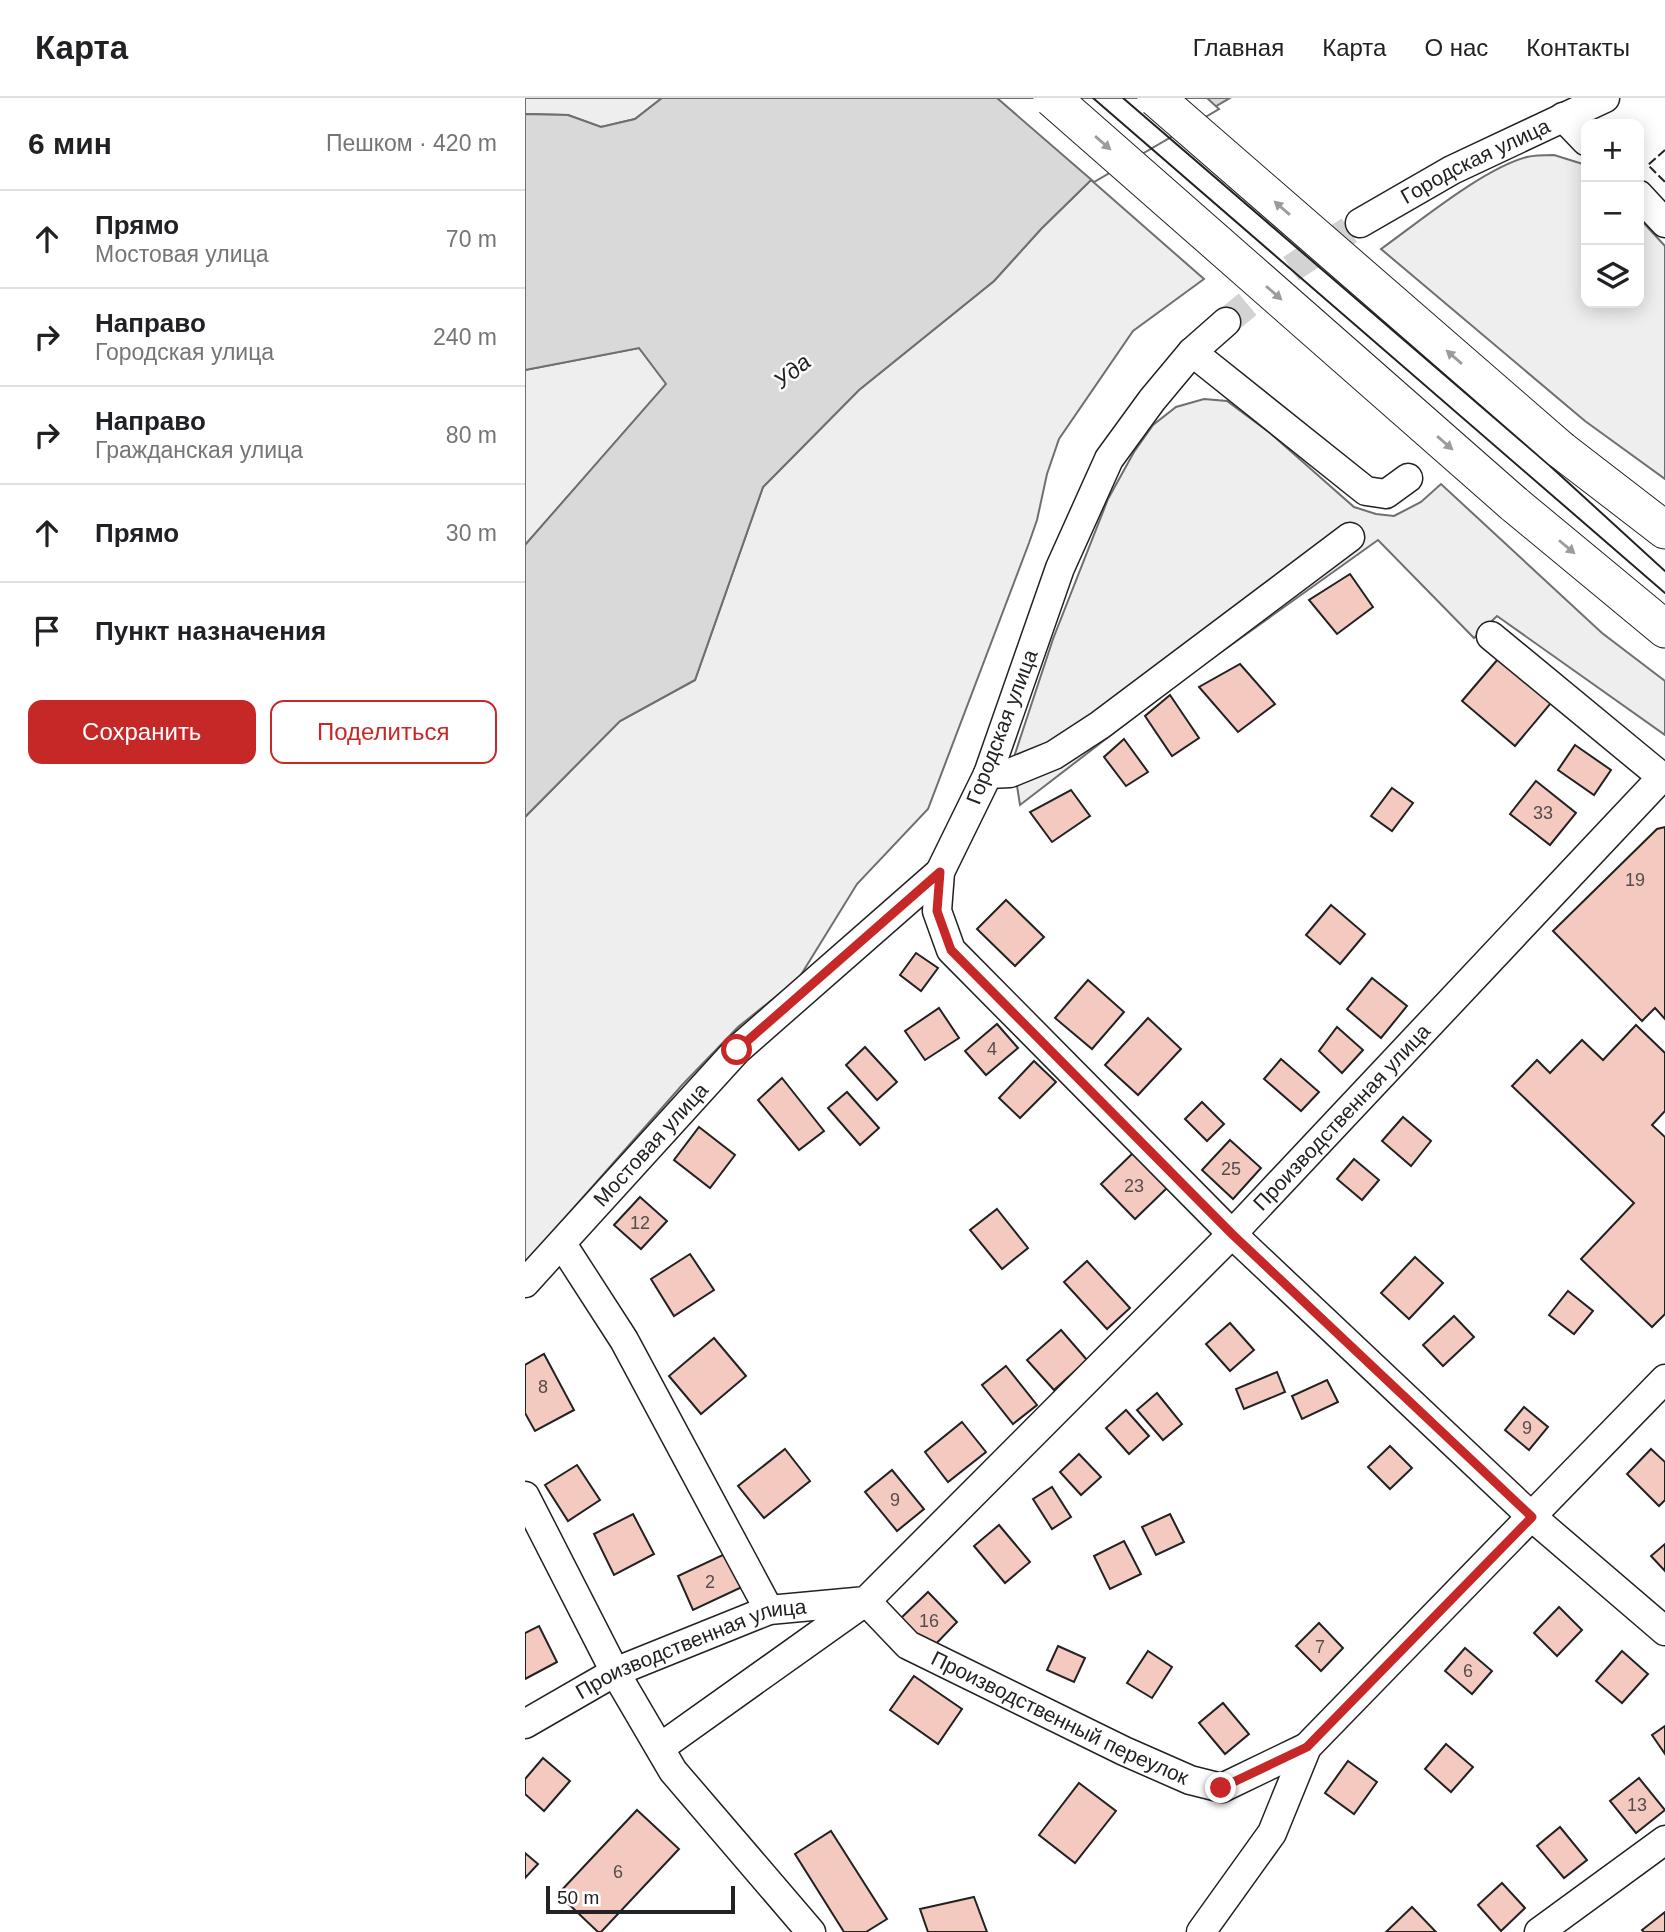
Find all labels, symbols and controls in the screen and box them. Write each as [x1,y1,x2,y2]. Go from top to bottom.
text: Карта [35,29,128,66]
text: Главная [1193,34,1284,61]
text: Карта [1322,34,1386,61]
text: О нас [1424,34,1488,61]
text: Контакты [1526,34,1630,61]
street label: Городская улица [1397,114,1553,208]
map controls [1581,119,1644,308]
button: + [1581,119,1644,182]
text: 6 мин [28,127,112,160]
text: Пешком · 420 m [326,130,497,156]
one-way arrow [1094,135,1112,151]
button: − [1581,182,1644,245]
one-way arrow [1274,201,1291,216]
text: Прямо [95,210,179,240]
icon: ahead [28,220,66,258]
text: 70 m [446,226,497,252]
text: Мостовая улица [95,241,269,267]
button: layers [1581,245,1644,308]
one-way arrow [1265,285,1283,301]
text: Направо [95,308,206,338]
icon: right [28,318,66,356]
text: 240 m [433,324,497,350]
text: Городская улица [95,339,274,365]
water label: Уда [768,348,816,394]
one-way arrow [1445,349,1463,365]
text: Направо [95,406,206,436]
icon: right [28,416,66,454]
text: 80 m [446,422,497,448]
one-way arrow [1436,435,1454,451]
text: Гражданская улица [95,437,303,463]
icon: ahead [28,514,66,552]
text: Прямо [95,518,179,548]
text: 30 m [446,520,497,546]
one-way arrow [1557,540,1575,555]
icon: arrive [28,612,66,650]
text: Пункт назначения [95,616,326,646]
street label: Городская улица [961,646,1042,807]
button: Сохранить [28,700,256,764]
button: Поделиться [270,700,497,764]
house number: 33 [1533,803,1553,823]
house number: 19 [1625,870,1645,890]
street label: Производственная улица [1249,1019,1435,1215]
route start [721,1034,752,1065]
house number: 4 [987,1039,997,1059]
street label: Мостовая улица [589,1078,713,1211]
house number: 25 [1221,1159,1241,1179]
house number: 23 [1124,1176,1144,1196]
house number: 12 [630,1213,650,1233]
house number: 8 [538,1377,548,1397]
house number: 9 [1522,1418,1532,1438]
house number: 9 [890,1490,900,1510]
house number: 2 [705,1572,715,1592]
street label: Производственная улица [571,1595,808,1703]
house number: 16 [919,1611,939,1631]
house number: 7 [1315,1637,1325,1657]
street label: Производственный переулок [928,1646,1193,1789]
house number: 6 [1463,1661,1473,1681]
route end [1205,1772,1236,1803]
house number: 13 [1627,1795,1647,1815]
house number: 6 [613,1862,623,1882]
scale bar [546,1883,735,1915]
text: 50 m [557,1887,599,1908]

